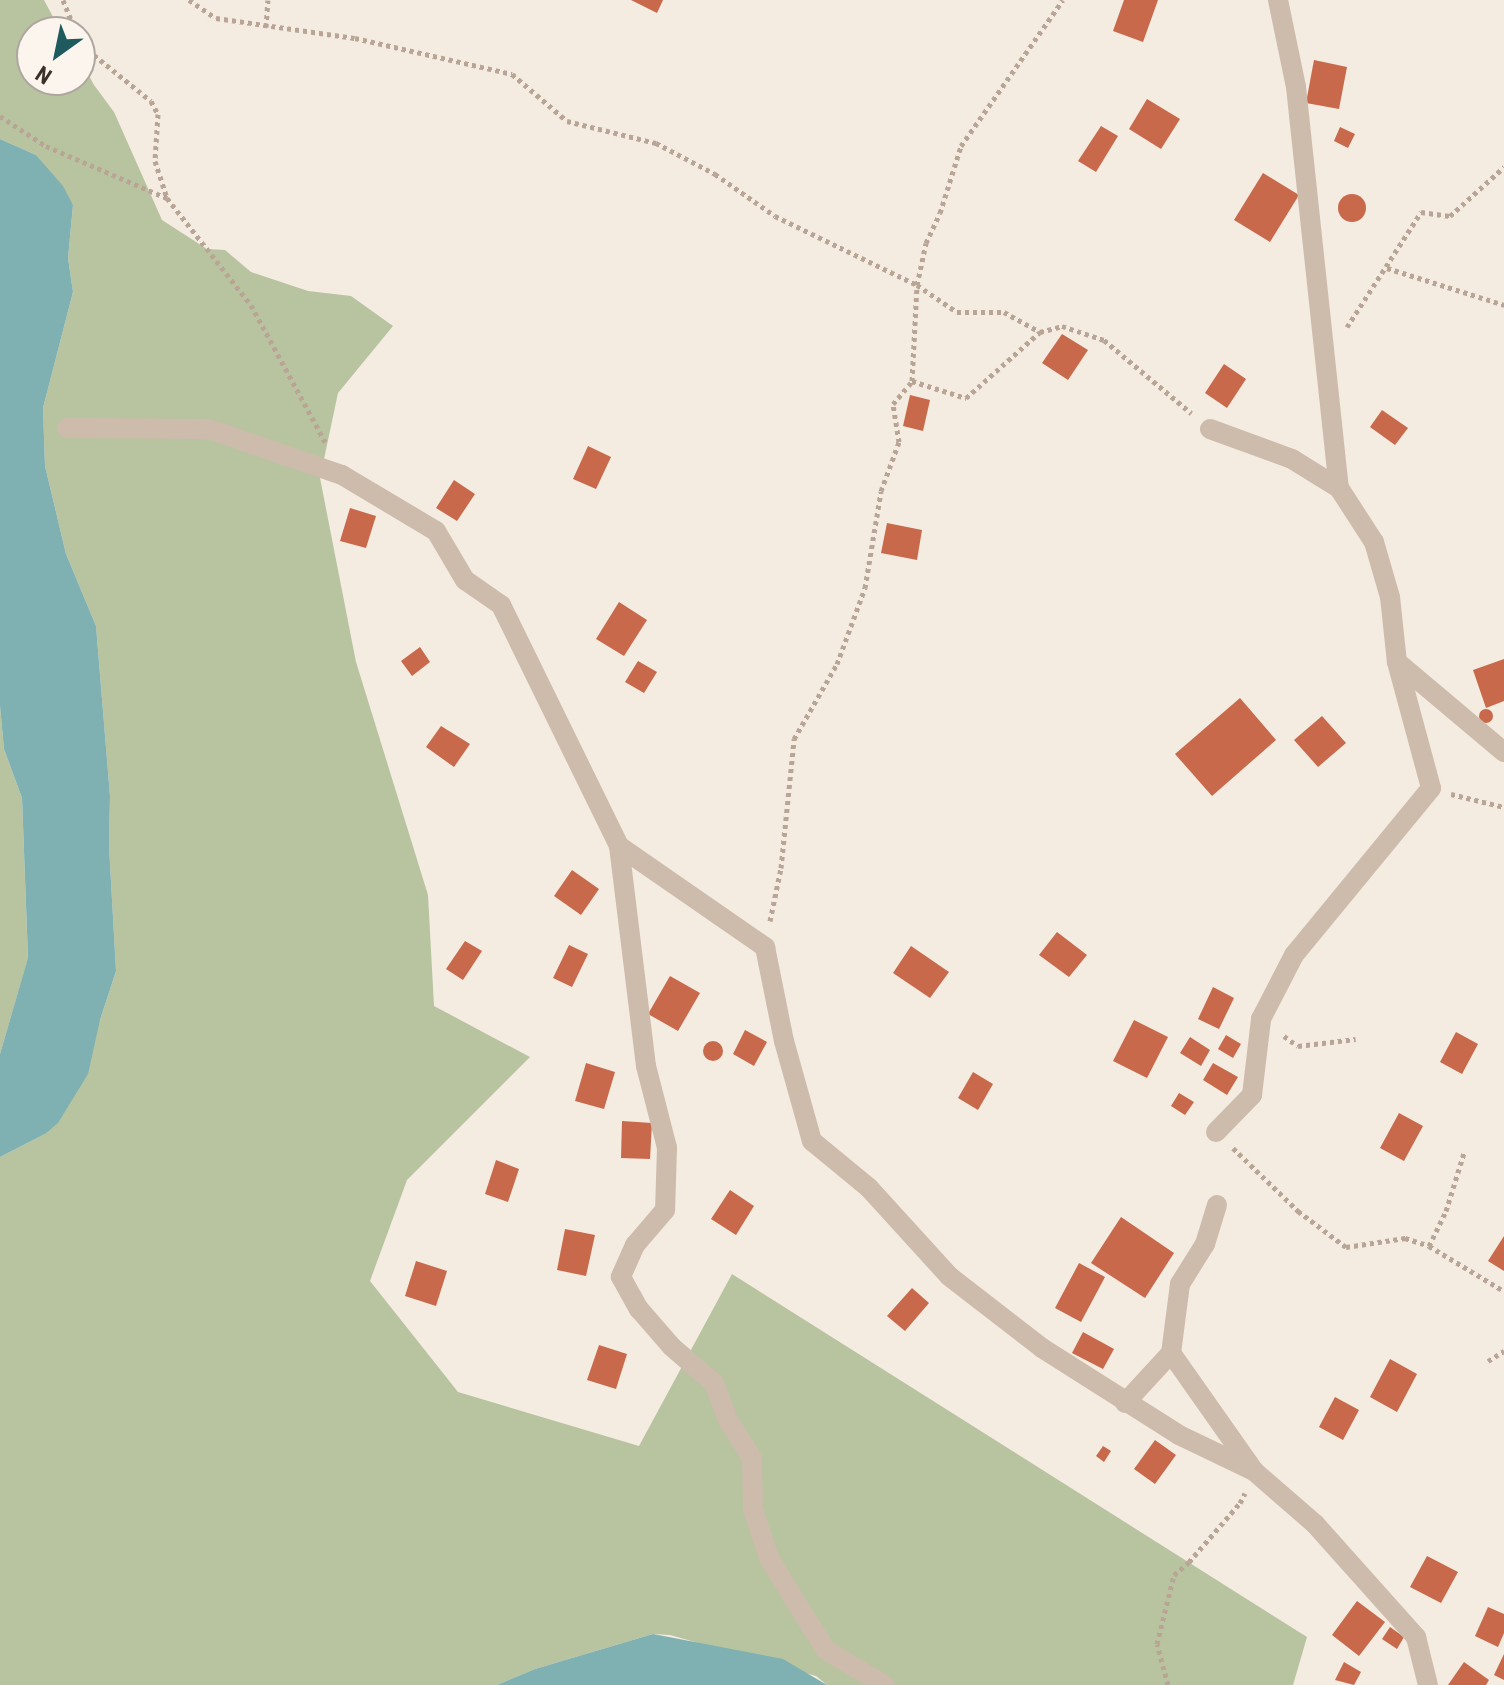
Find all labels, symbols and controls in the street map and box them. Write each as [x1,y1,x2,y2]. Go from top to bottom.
north arrow [16,16,96,96]
text: N [31,61,56,89]

